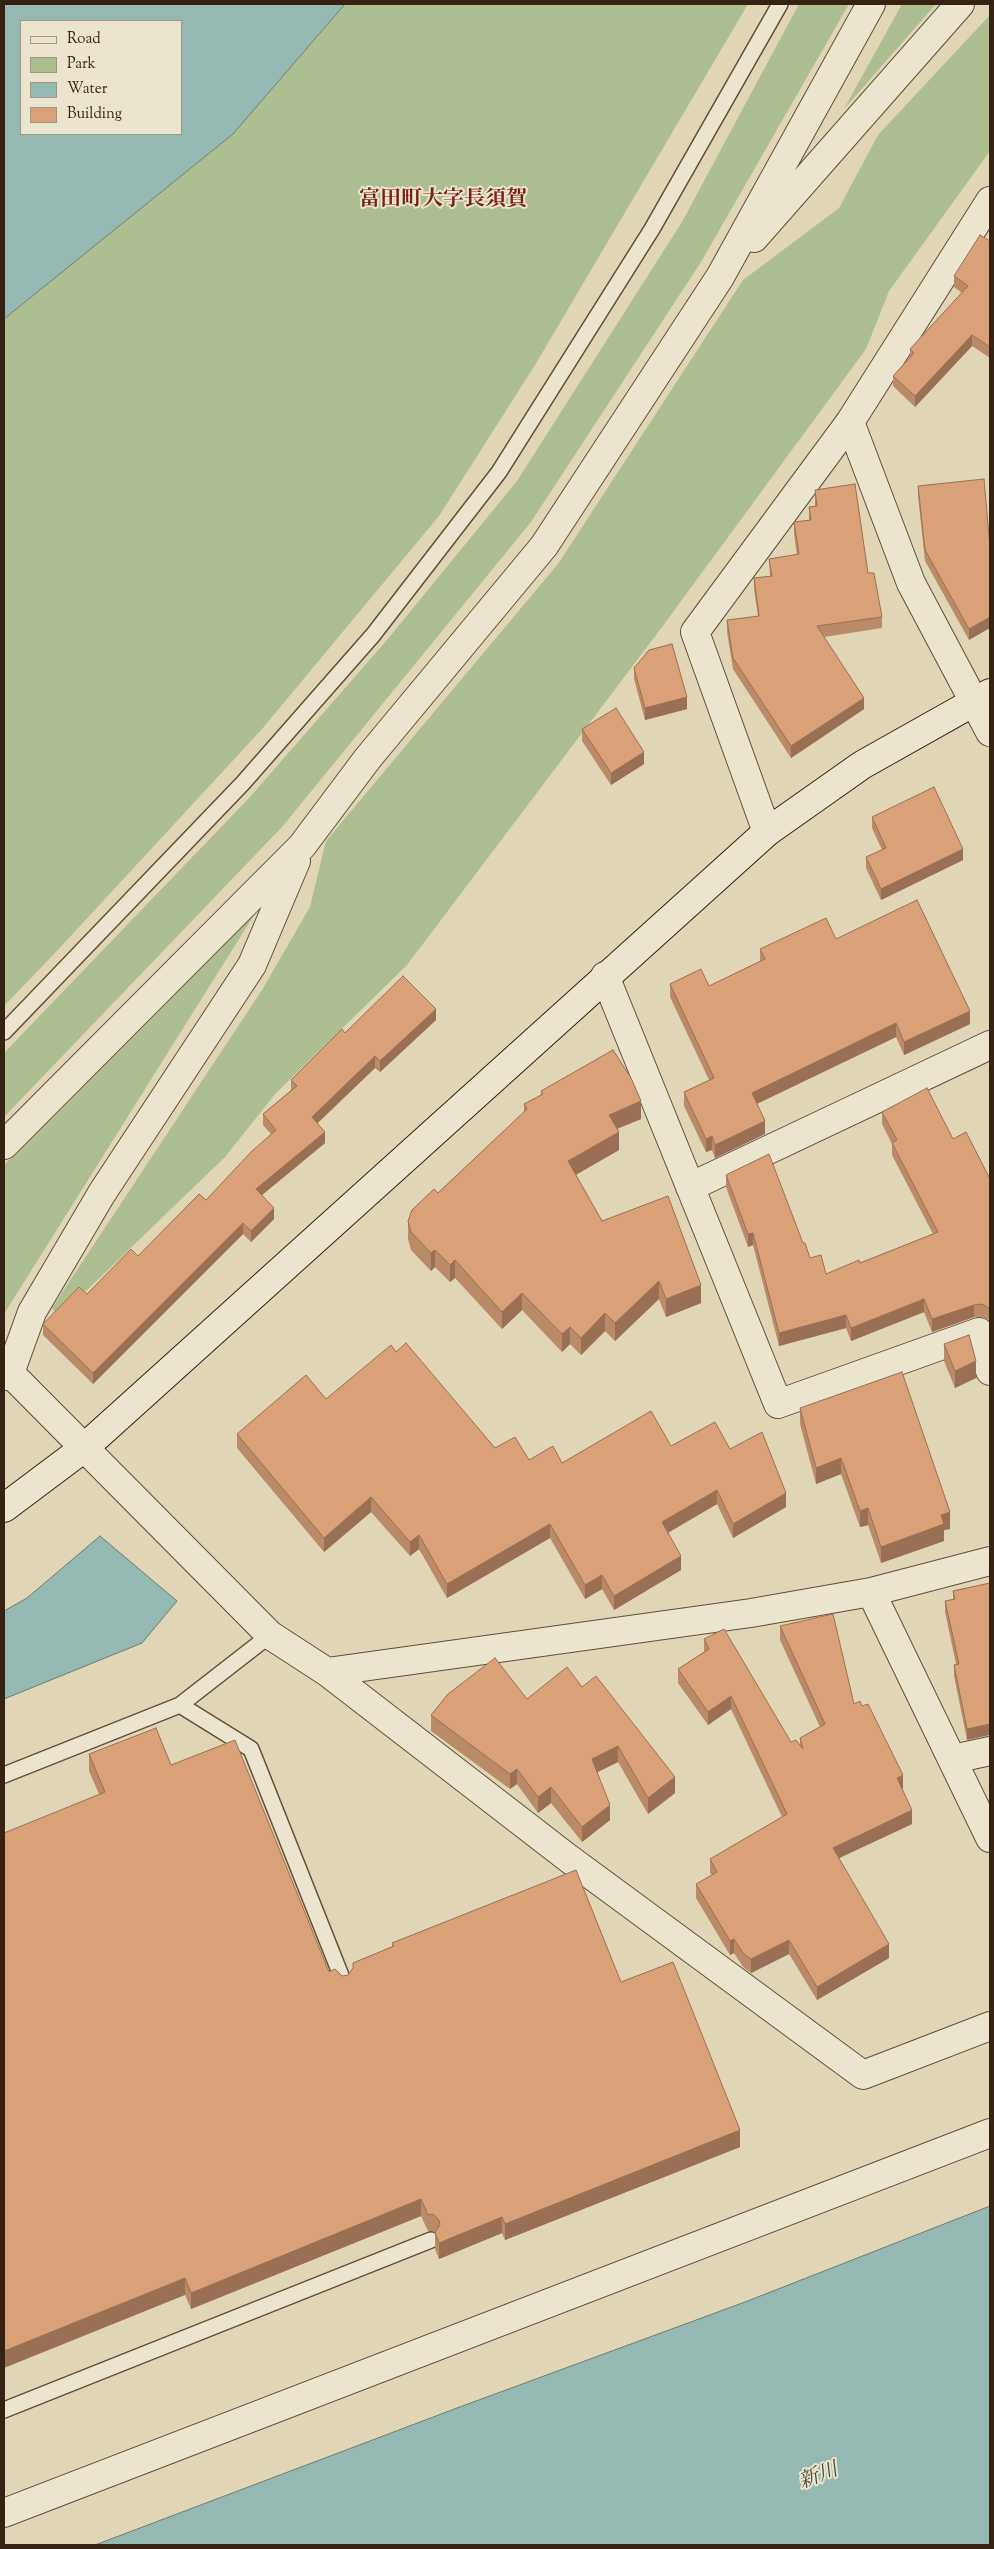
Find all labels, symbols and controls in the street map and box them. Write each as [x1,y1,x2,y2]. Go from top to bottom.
legend [20,20,182,135]
text: Road [67,29,101,50]
text: Park [67,54,96,75]
text: Water [67,79,107,100]
text: Building [67,104,122,125]
district label: 富田町大字長須賀 [359,188,527,214]
water label: 新川 [796,2460,842,2496]

